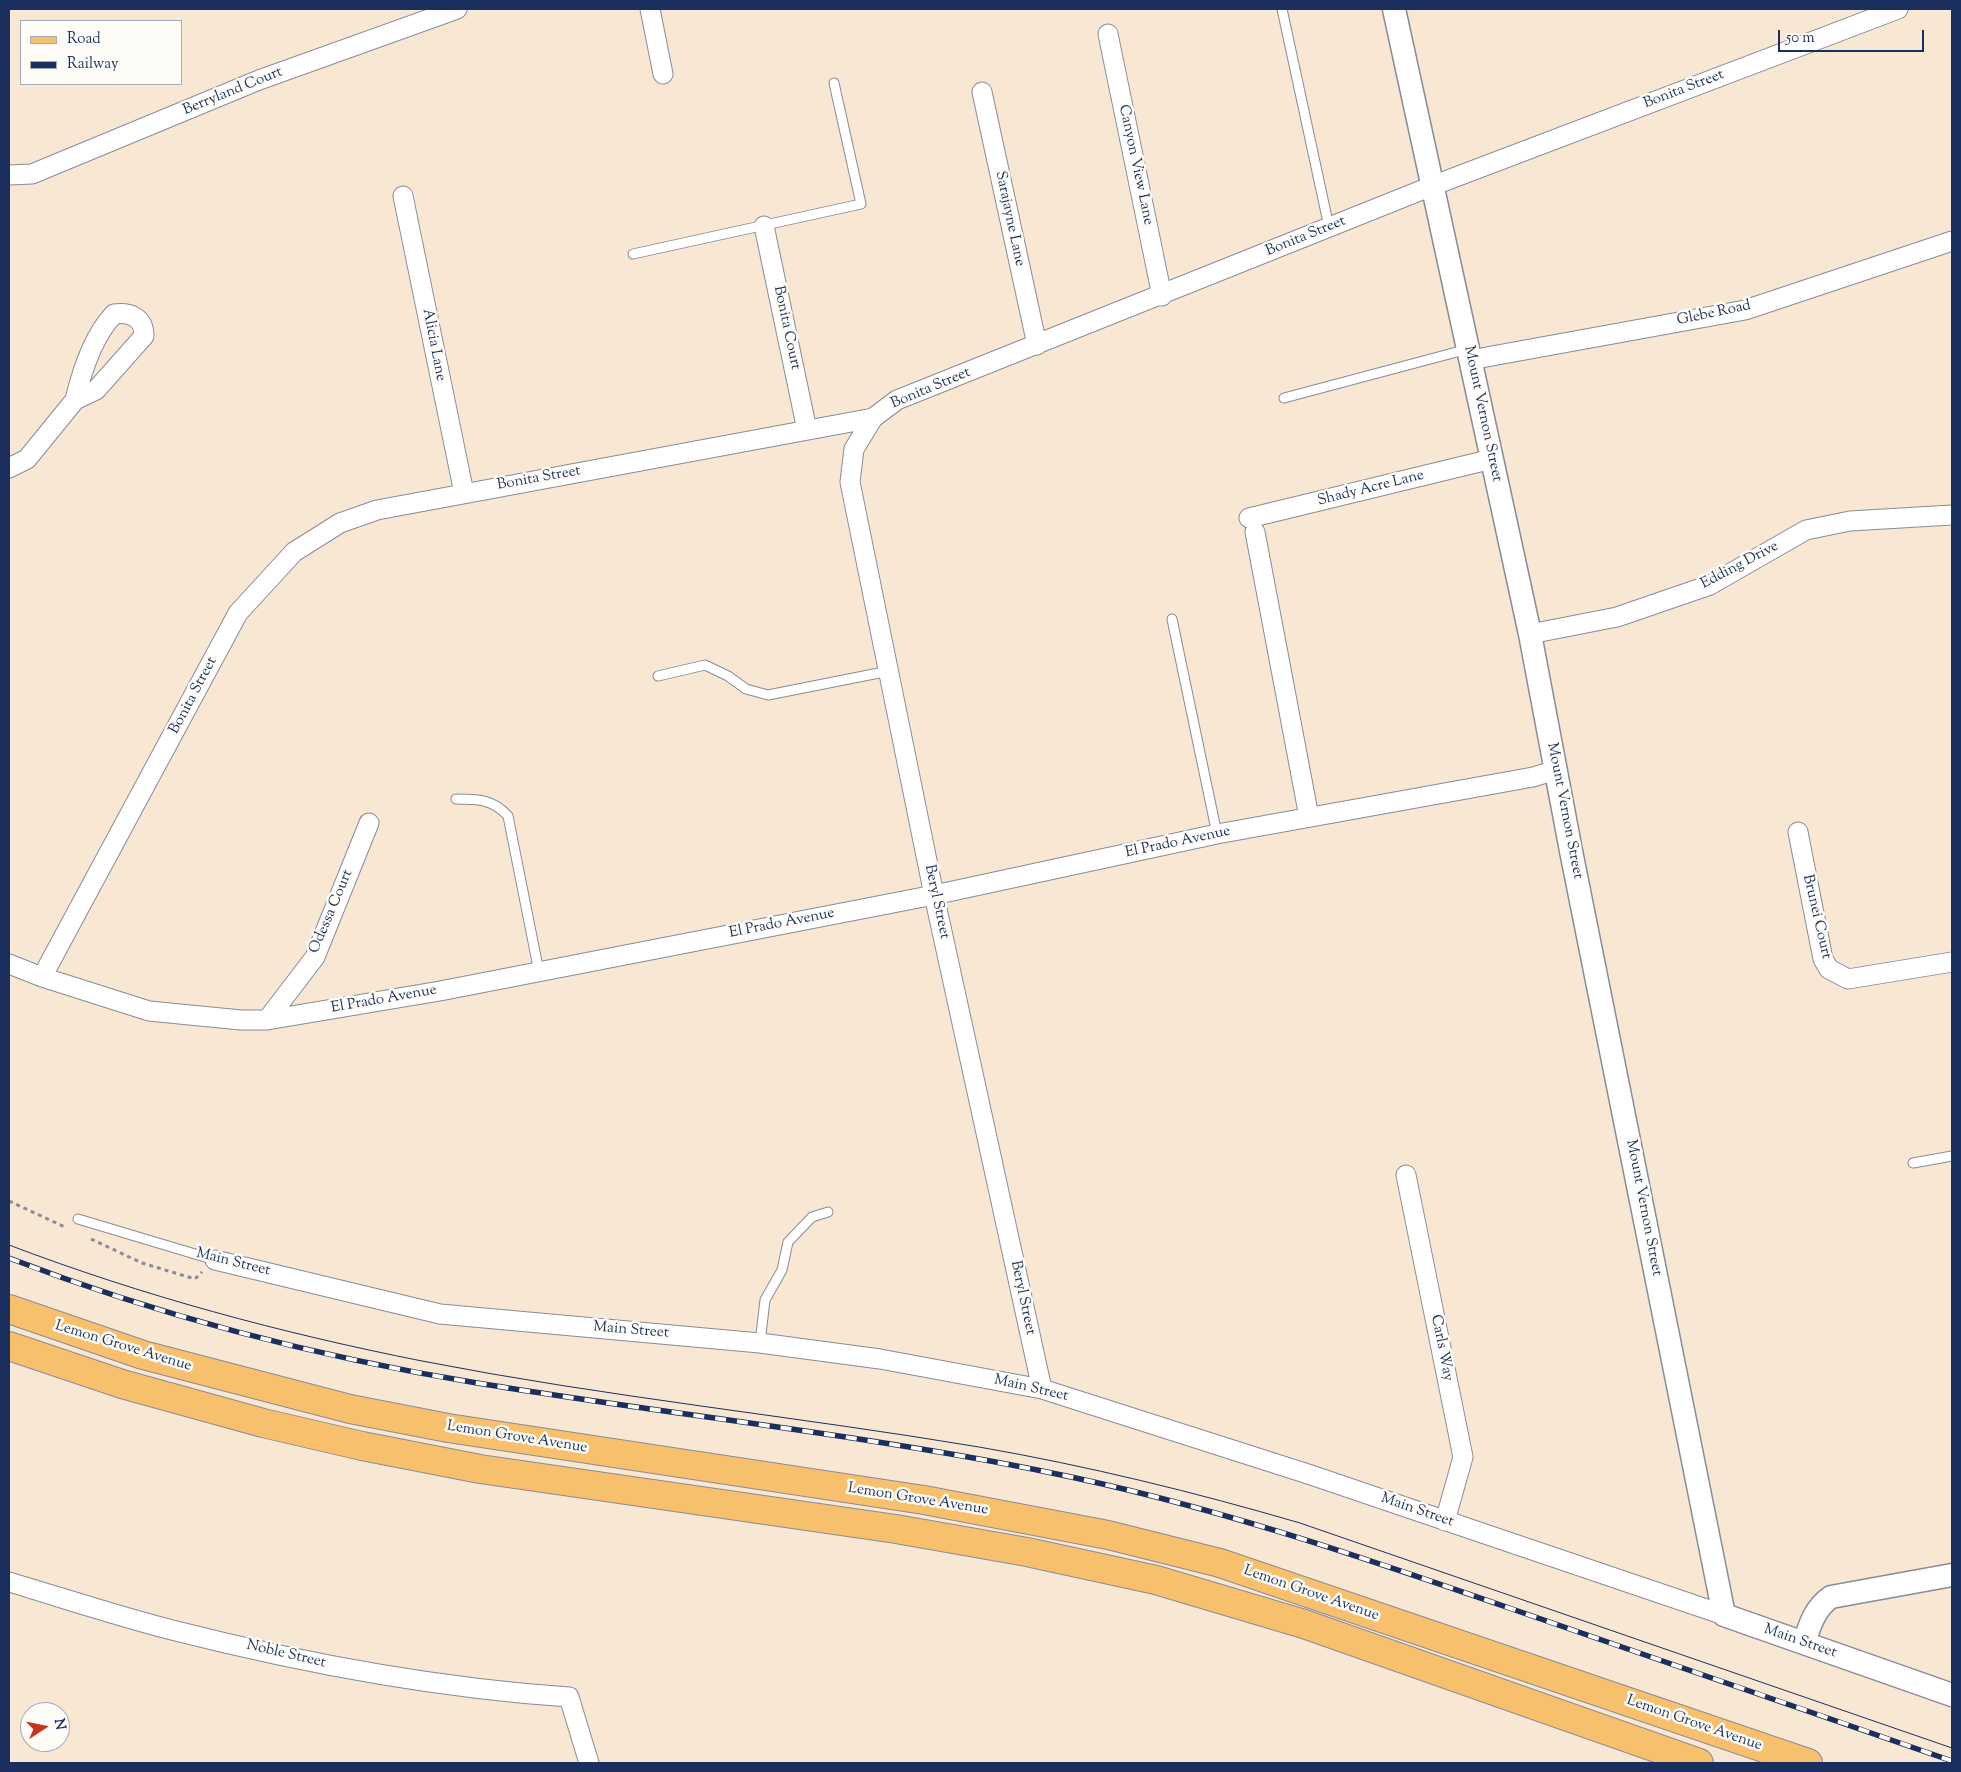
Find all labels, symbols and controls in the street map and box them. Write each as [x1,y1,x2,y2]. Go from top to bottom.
legend [20,20,182,85]
scale bar [1781,20,1927,52]
text: 50 m [1786,28,1815,49]
text: Road [67,29,101,50]
text: Railway [67,54,118,75]
street label: Berryland Court [181,64,285,120]
street label: Bonita Street [1641,66,1727,114]
street label: Canyon View Lane [1113,103,1157,227]
street label: Sarajayne Lane [990,170,1028,268]
street label: Bonita Street [1263,213,1349,261]
street label: Bonita Court [768,284,804,372]
street label: Glebe Road [1675,297,1753,331]
street label: Alicia Lane [417,307,449,383]
street label: Mount Vernon Street [1459,344,1505,484]
street label: Bonita Street [889,364,973,414]
street label: Bonita Street [496,463,582,495]
street label: Shady Acre Lane [1316,467,1426,511]
street label: Edding Drive [1698,538,1782,594]
street label: Bonita Street [166,654,222,738]
street label: Mount Vernon Street [1542,741,1586,881]
street label: El Prado Avenue [1124,823,1232,863]
street label: Beryl Street [919,863,953,941]
street label: Odessa Court [306,867,358,957]
street label: Brunei Court [1798,873,1834,961]
street label: El Prado Avenue [728,905,836,943]
street label: El Prado Avenue [330,982,438,1018]
street label: Mount Vernon Street [1621,1138,1665,1278]
street label: Main Street [194,1245,272,1281]
street label: Beryl Street [1005,1259,1039,1337]
street label: Carls Way [1426,1313,1456,1383]
street label: Lemon Grove Avenue [53,1318,193,1376]
street label: Main Street [592,1319,670,1343]
street label: Main Street [992,1372,1070,1406]
street label: Lemon Grove Avenue [446,1418,588,1458]
street label: Lemon Grove Avenue [847,1480,989,1520]
street label: Main Street [1378,1490,1456,1532]
street label: Lemon Grove Avenue [1241,1562,1381,1626]
street label: Main Street [1761,1621,1839,1663]
street label: Noble Street [245,1637,327,1673]
street label: Lemon Grove Avenue [1624,1692,1764,1756]
north arrow [20,1702,70,1752]
text: N [48,1717,70,1732]

